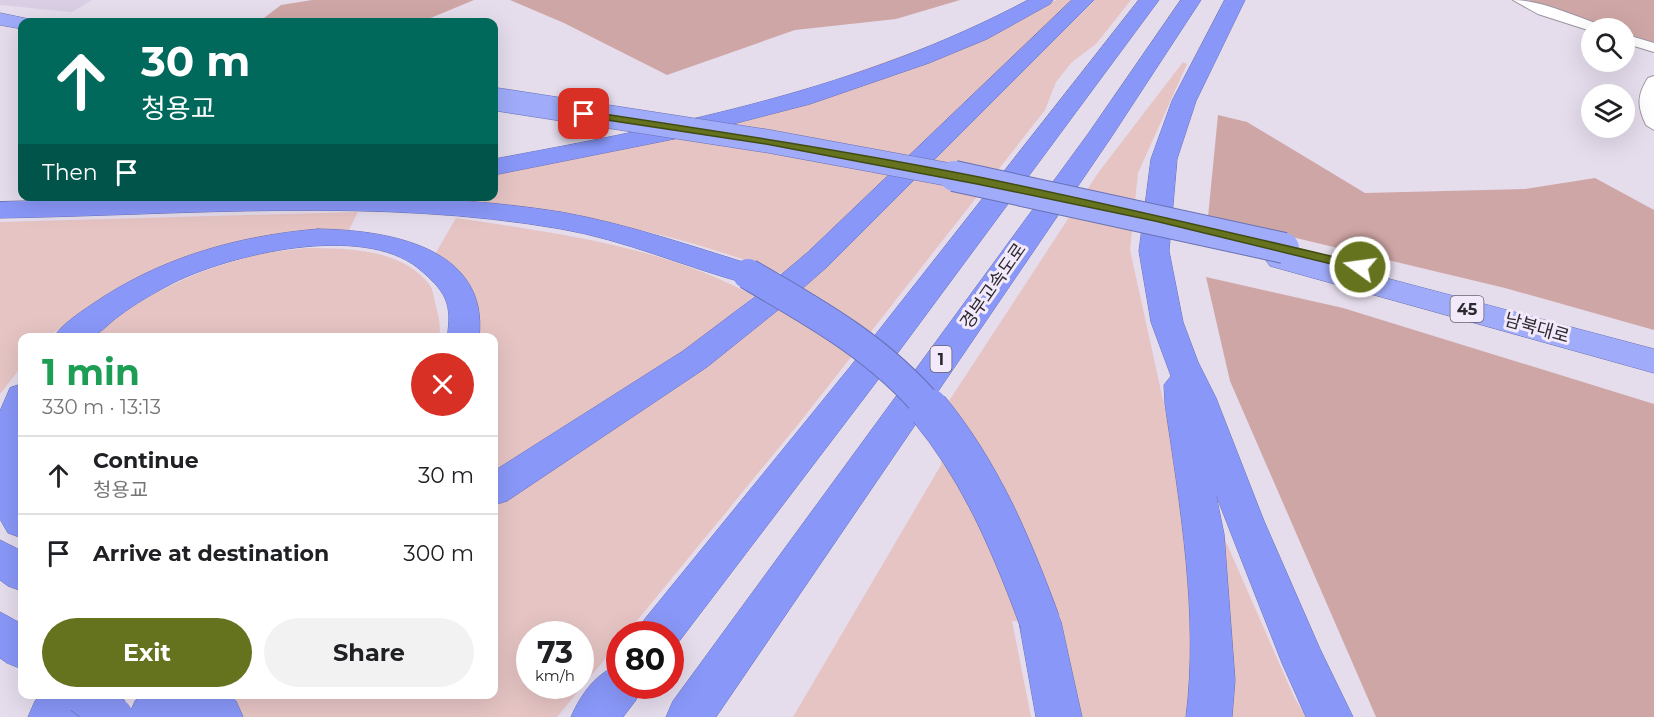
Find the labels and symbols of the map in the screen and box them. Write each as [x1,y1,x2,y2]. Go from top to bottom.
pin [558,88,609,139]
position arrow [1328,235,1392,299]
street label: 경부고속도로 [955,239,1031,333]
road number: 45 [1450,296,1484,322]
street label: 남북대로 [1502,308,1572,348]
road number: 1 [930,346,952,372]
speed limit sign: 80 [606,621,684,699]

